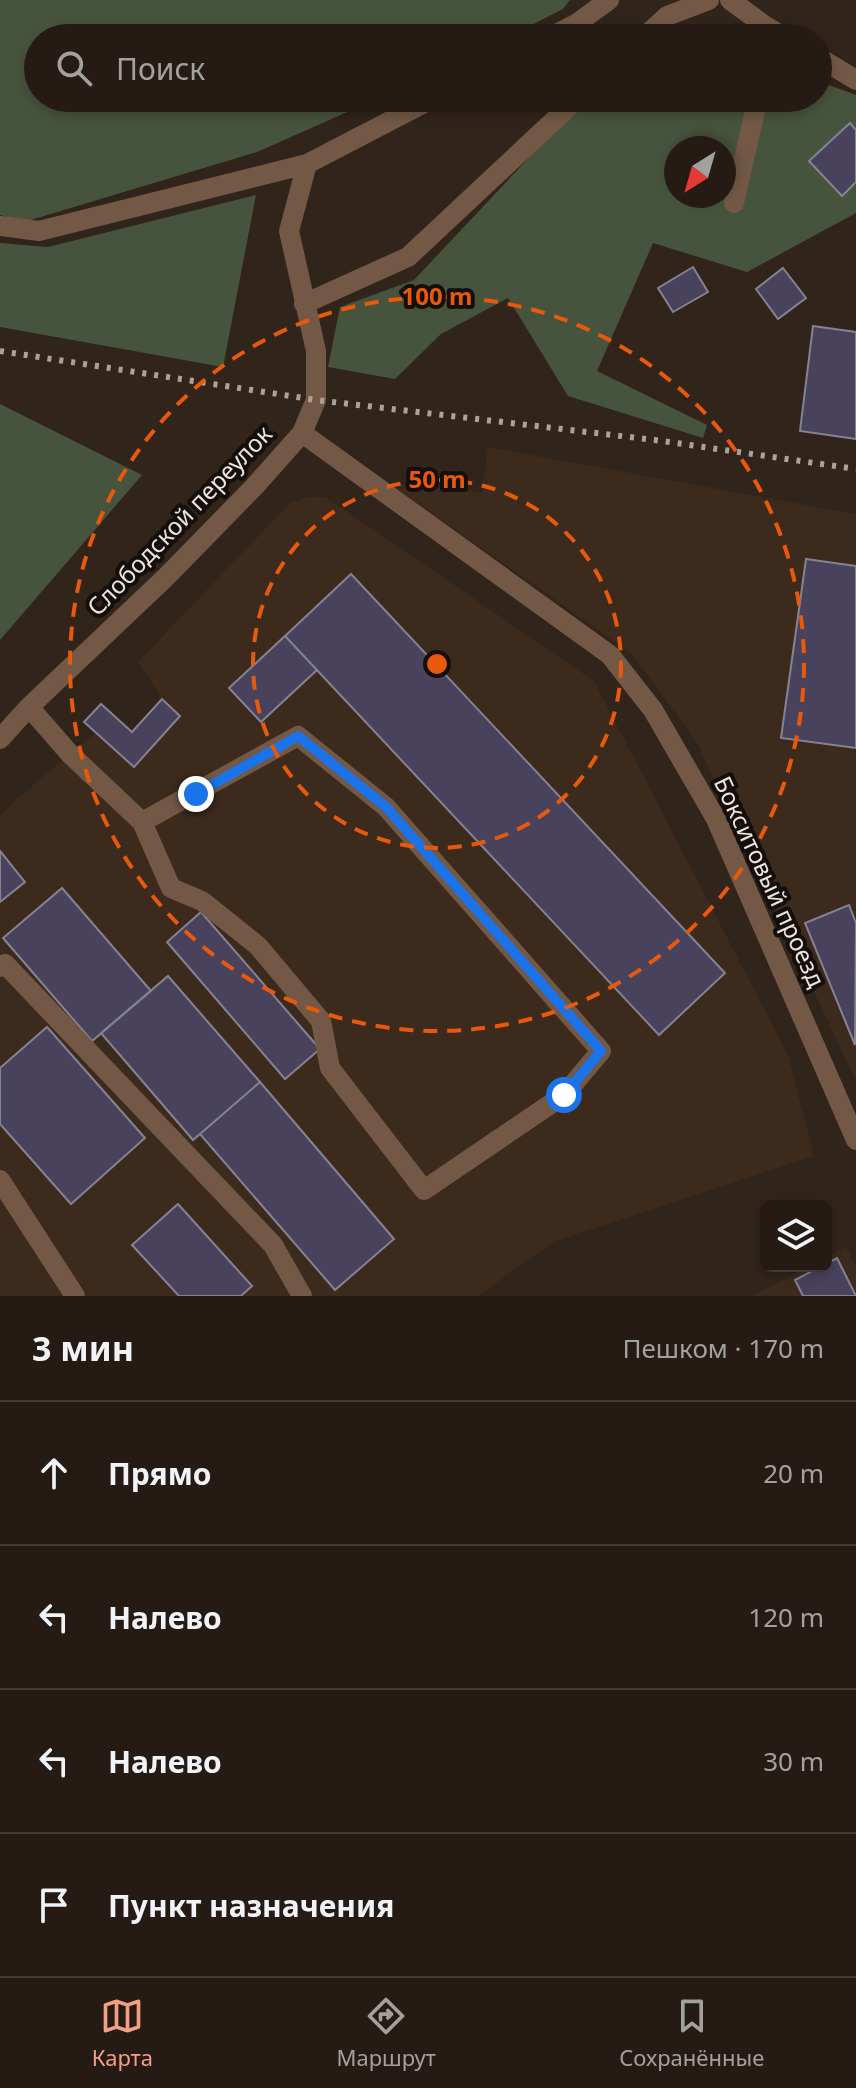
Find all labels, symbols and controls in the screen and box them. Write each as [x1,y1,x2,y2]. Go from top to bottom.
search box [24,24,832,112]
icon: search [52,46,96,90]
text: Поиск [116,48,205,89]
north arrow [664,136,736,208]
text: 100 m [402,279,472,312]
street label: Слободской переулок [79,417,279,622]
text: 50 m [408,462,466,495]
centre of rings [423,650,451,678]
street label: Бокситовый проезд [707,771,834,992]
route end [178,776,214,812]
route start [546,1077,582,1113]
map controls [760,1200,832,1272]
button: layers [760,1200,832,1272]
text: 3 мин [32,1325,134,1371]
text: Пешком · 170 m [622,1330,824,1366]
icon: ahead [32,1451,76,1495]
text: Прямо [108,1453,212,1494]
text: 20 m [763,1455,824,1491]
icon: left [32,1595,76,1639]
text: Налево [108,1597,222,1638]
text: 120 m [748,1599,824,1635]
icon: left [32,1739,76,1783]
text: Налево [108,1741,222,1782]
text: 30 m [763,1743,824,1779]
icon: arrive [32,1883,76,1927]
text: Пункт назначения [108,1885,394,1926]
tab: Карта [92,1994,153,2072]
tab: Маршрут [336,1994,436,2072]
tab: Сохранённые [619,1994,764,2072]

